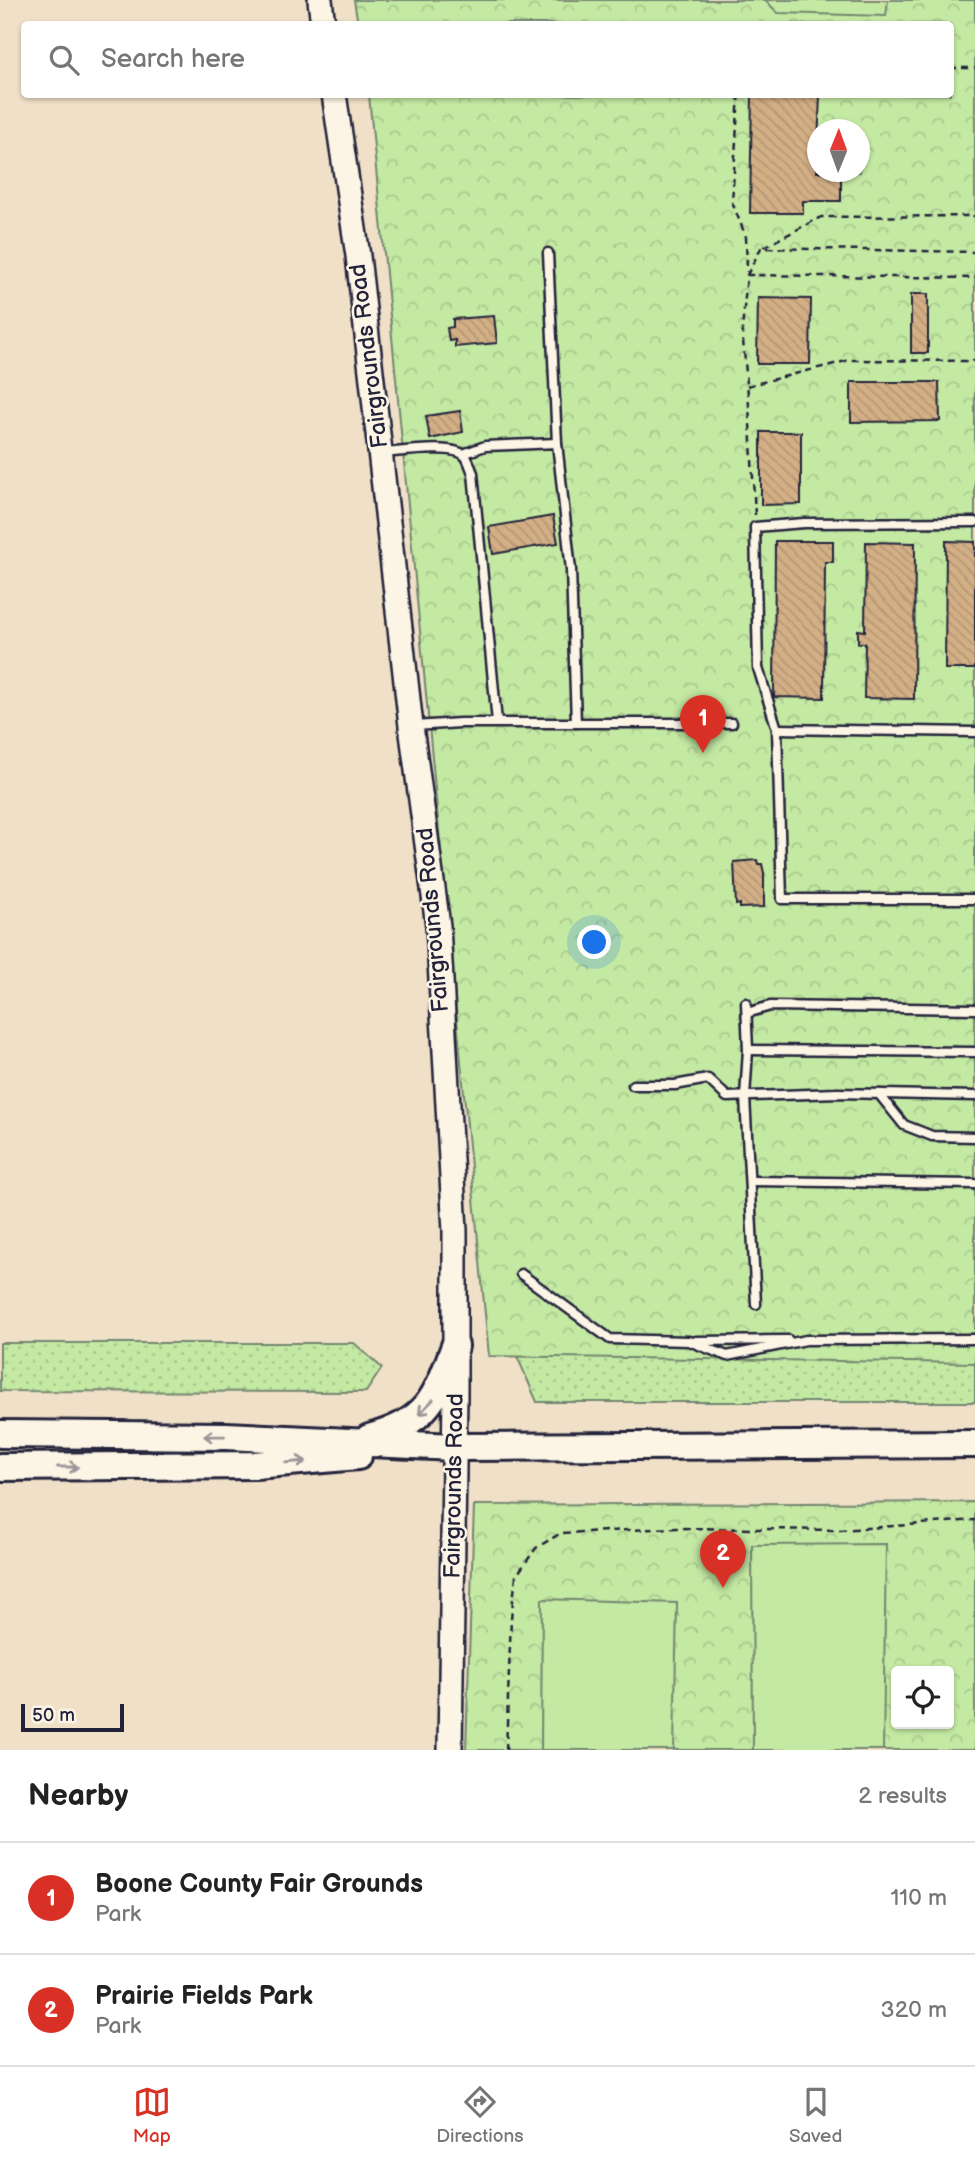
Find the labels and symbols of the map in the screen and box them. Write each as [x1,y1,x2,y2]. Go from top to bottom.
north arrow [807,119,870,182]
street label: Fairgrounds Road [344,262,394,450]
pin: 1 [680,695,726,753]
street label: Fairgrounds Road [411,826,455,1014]
your location [577,925,611,959]
street label: Fairgrounds Road [438,1393,470,1579]
one-way arrow [417,1398,434,1415]
one-way arrow [203,1429,226,1443]
one-way arrow [284,1455,306,1468]
one-way arrow [56,1460,79,1474]
pin: 2 [700,1530,746,1588]
scale bar [21,1701,124,1733]

